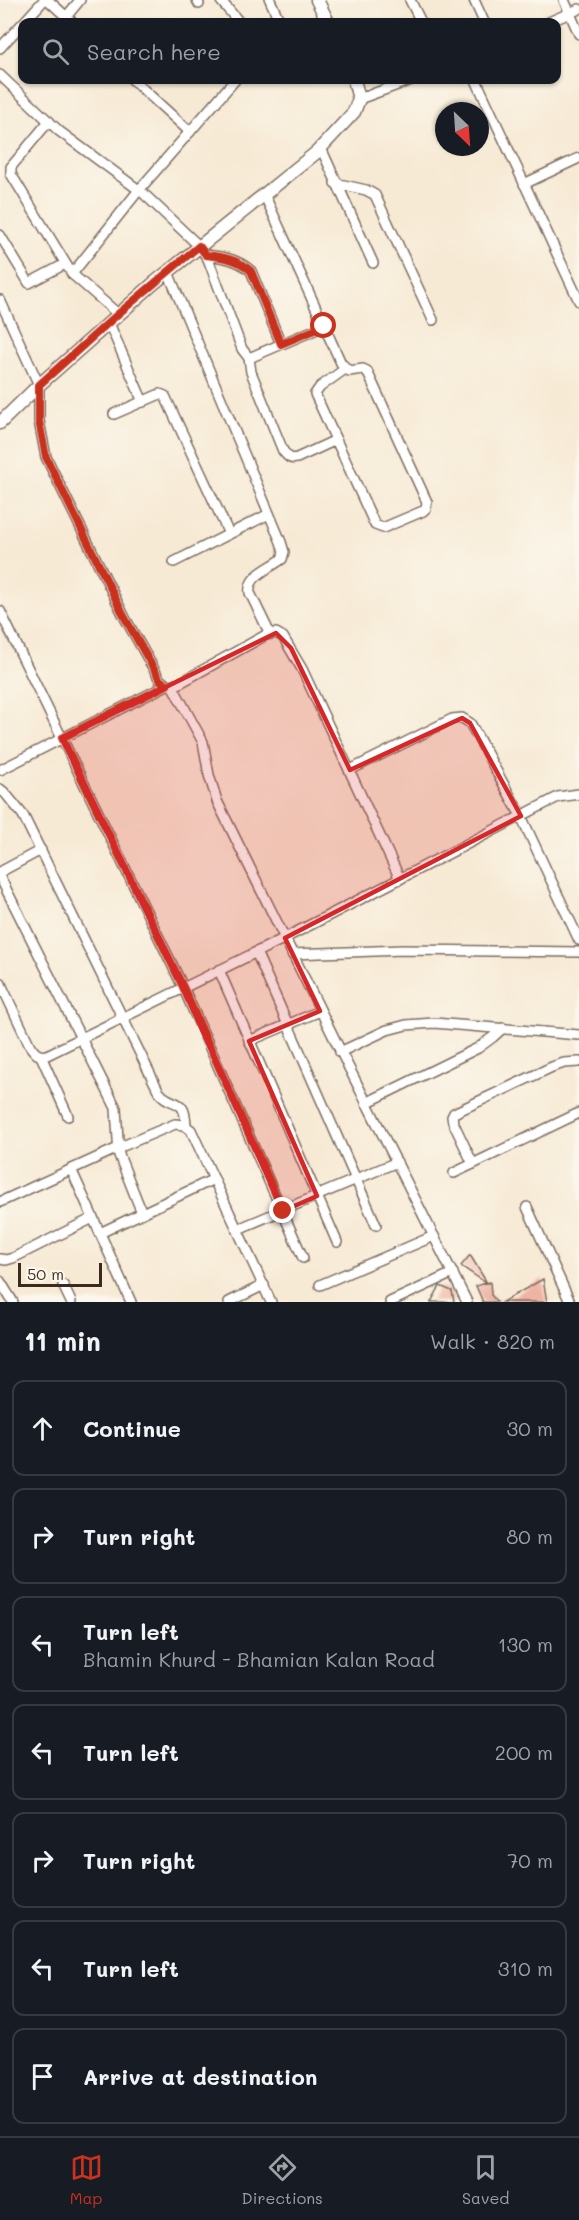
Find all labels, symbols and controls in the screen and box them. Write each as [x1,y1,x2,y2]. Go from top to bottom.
search box [18,18,561,84]
icon: search [39,35,72,68]
text: Search here [87,37,221,66]
north arrow [435,102,489,156]
route start [310,312,336,338]
route end [269,1197,295,1223]
scale bar [18,1260,102,1288]
text: 50 m [27,1263,64,1284]
text: 11 min [24,1324,101,1358]
text: Walk · 820 m [430,1328,555,1354]
icon: ahead [26,1412,59,1445]
text: Continue [83,1414,181,1443]
text: 30 m [507,1415,553,1441]
icon: right [26,1520,59,1553]
text: Turn right [83,1522,195,1551]
text: 80 m [506,1523,553,1549]
text: Turn left [83,1617,179,1646]
icon: left [26,1628,59,1661]
text: 130 m [498,1631,553,1657]
text: Bhamin Khurd - Bhamian Kalan Road [83,1646,435,1672]
icon: left [26,1736,59,1769]
text: Turn left [83,1738,179,1767]
text: 200 m [495,1739,553,1765]
icon: right [26,1844,59,1877]
text: Turn right [83,1846,195,1875]
text: 70 m [507,1847,553,1873]
icon: left [26,1952,59,1985]
text: Turn left [83,1954,179,1983]
text: 310 m [498,1955,553,1981]
icon: arrive [26,2060,59,2093]
text: Arrive at destination [83,2062,318,2091]
tab: Map [70,2151,103,2208]
tab: Directions [242,2151,323,2208]
tab: Saved [462,2151,509,2208]

